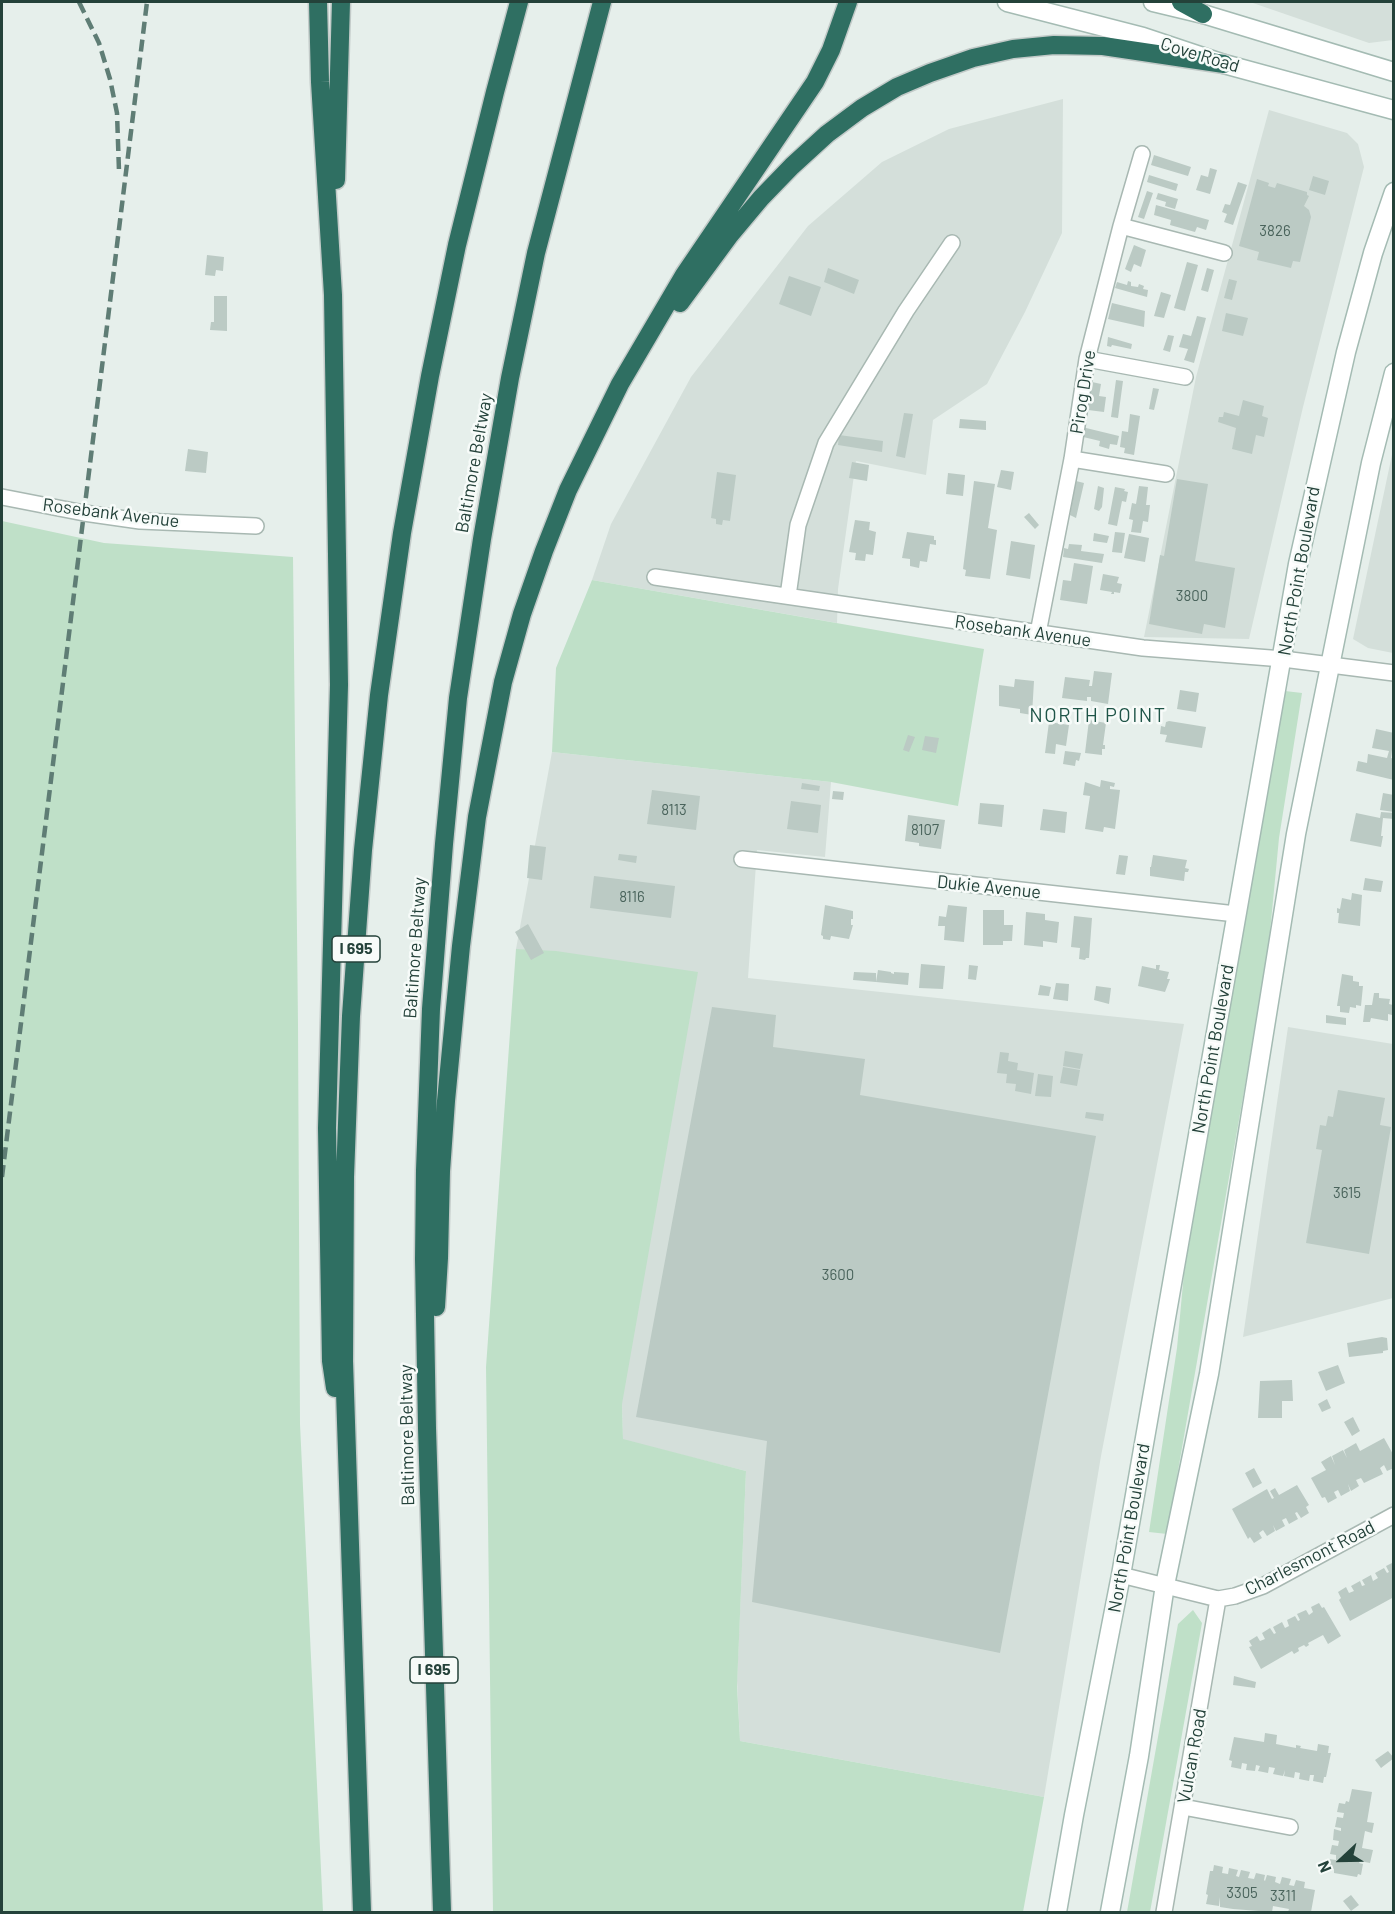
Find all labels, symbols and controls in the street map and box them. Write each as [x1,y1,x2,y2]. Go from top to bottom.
street label: Cove Road [1158,33,1242,77]
house number: 3826 [1259,222,1291,240]
street label: Pirog Drive [1066,348,1100,436]
street label: Baltimore Beltway [451,391,497,535]
street label: North Point Boulevard [1273,485,1325,657]
street label: Rosebank Avenue [41,494,181,532]
house number: 3800 [1176,587,1208,605]
street label: Rosebank Avenue [953,611,1093,651]
district label: NORTH POINT [1029,703,1167,727]
house number: 8113 [661,801,687,819]
house number: 8107 [911,821,939,839]
street label: Dukie Avenue [936,871,1042,903]
street label: Baltimore Beltway [399,877,431,1019]
house number: 8116 [619,888,645,906]
road number: I 695 [332,936,380,962]
street label: North Point Boulevard [1187,963,1239,1135]
house number: 3615 [1333,1184,1361,1202]
house number: 3600 [822,1266,854,1284]
street label: Baltimore Beltway [395,1364,419,1506]
street label: North Point Boulevard [1103,1442,1155,1614]
street label: Charlesmont Road [1241,1516,1379,1600]
road number: I 695 [410,1657,458,1683]
street label: Vulcan Road [1173,1707,1211,1805]
north arrow [1311,1830,1371,1890]
text: N [1313,1858,1335,1875]
house number: 3305 [1226,1884,1258,1902]
house number: 3311 [1270,1887,1296,1905]

